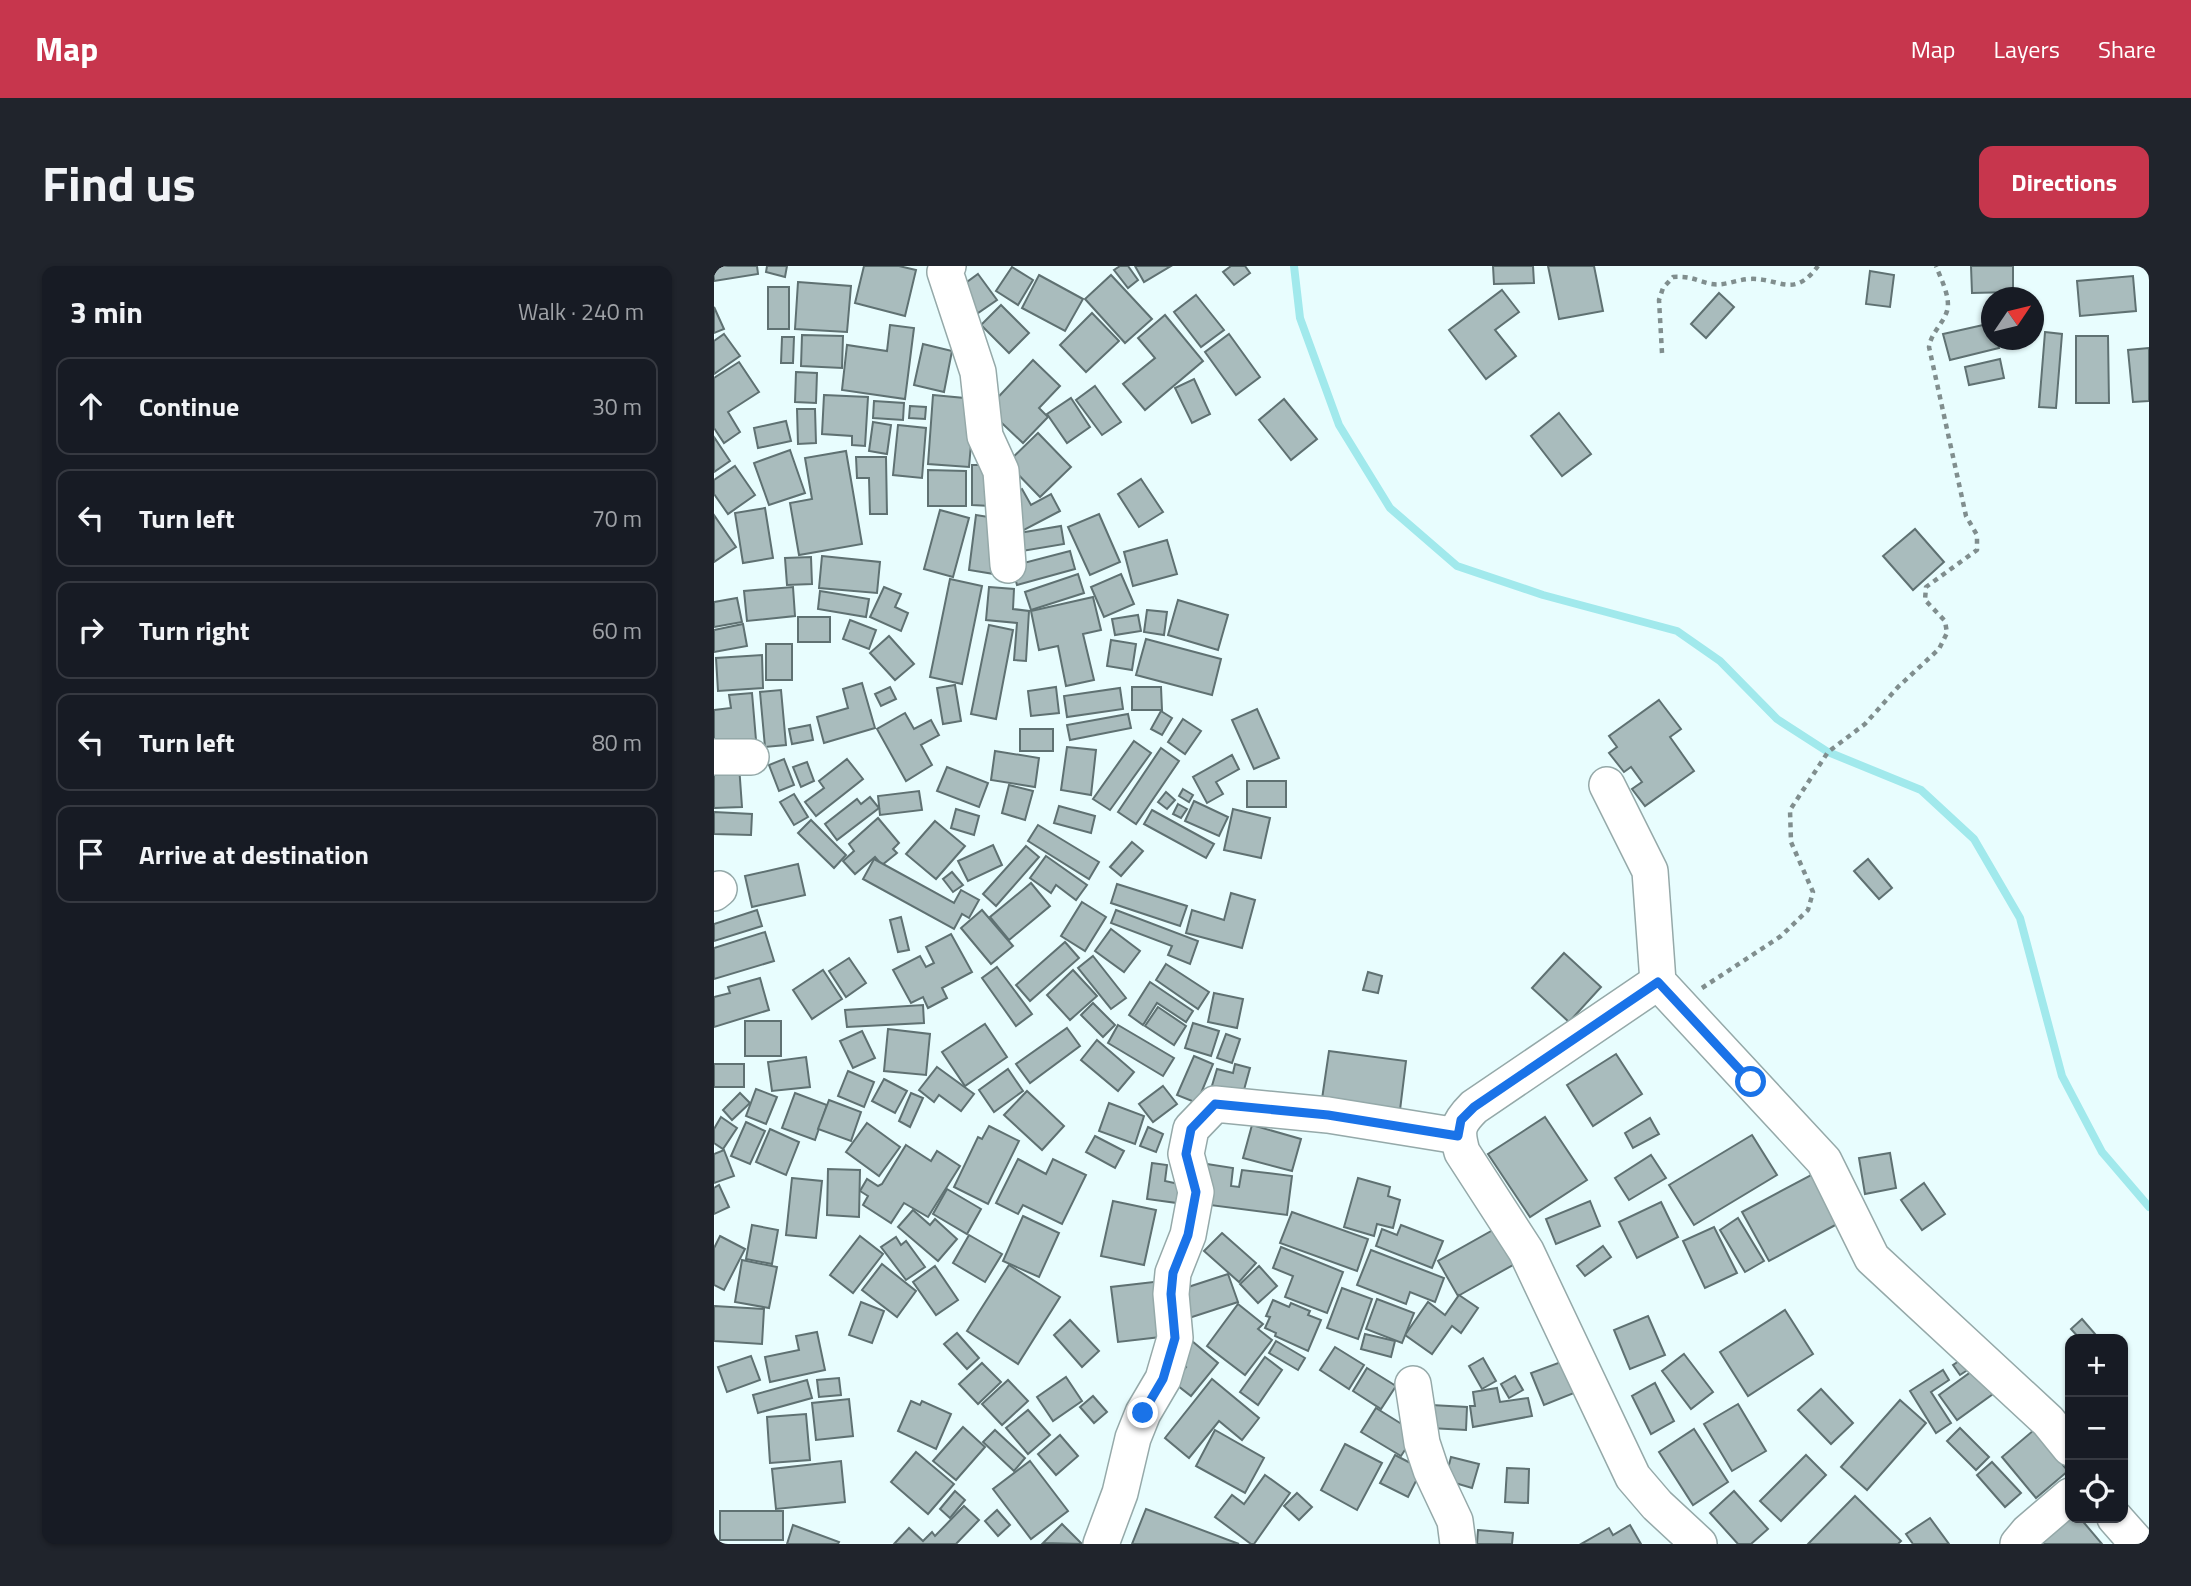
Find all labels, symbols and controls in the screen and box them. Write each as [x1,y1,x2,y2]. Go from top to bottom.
text: Map [35,24,98,74]
text: Map [1911,31,1956,67]
text: Layers [1994,31,2060,67]
text: Share [2098,31,2156,67]
text: Find us [42,145,196,220]
button: Directions [1979,146,2149,218]
north arrow [1981,287,2044,350]
text: 3 min [70,289,143,335]
text: Walk · 240 m [518,294,644,329]
icon: ahead [72,387,110,425]
text: Continue [139,387,239,426]
text: 30 m [592,389,642,424]
icon: left [72,499,110,537]
text: Turn left [139,499,234,538]
text: 70 m [592,501,642,536]
icon: right [72,611,110,649]
text: Turn right [139,611,250,650]
text: 60 m [592,613,642,648]
icon: left [72,723,110,761]
text: Turn left [139,723,234,762]
text: 80 m [592,725,642,760]
icon: arrive [72,835,110,873]
text: Arrive at destination [139,835,369,874]
route start [1735,1066,1766,1097]
map controls [2065,1334,2128,1523]
button: + [2065,1334,2128,1397]
route end [1127,1397,1158,1428]
button: − [2065,1397,2128,1460]
button: locate [2065,1460,2128,1523]

